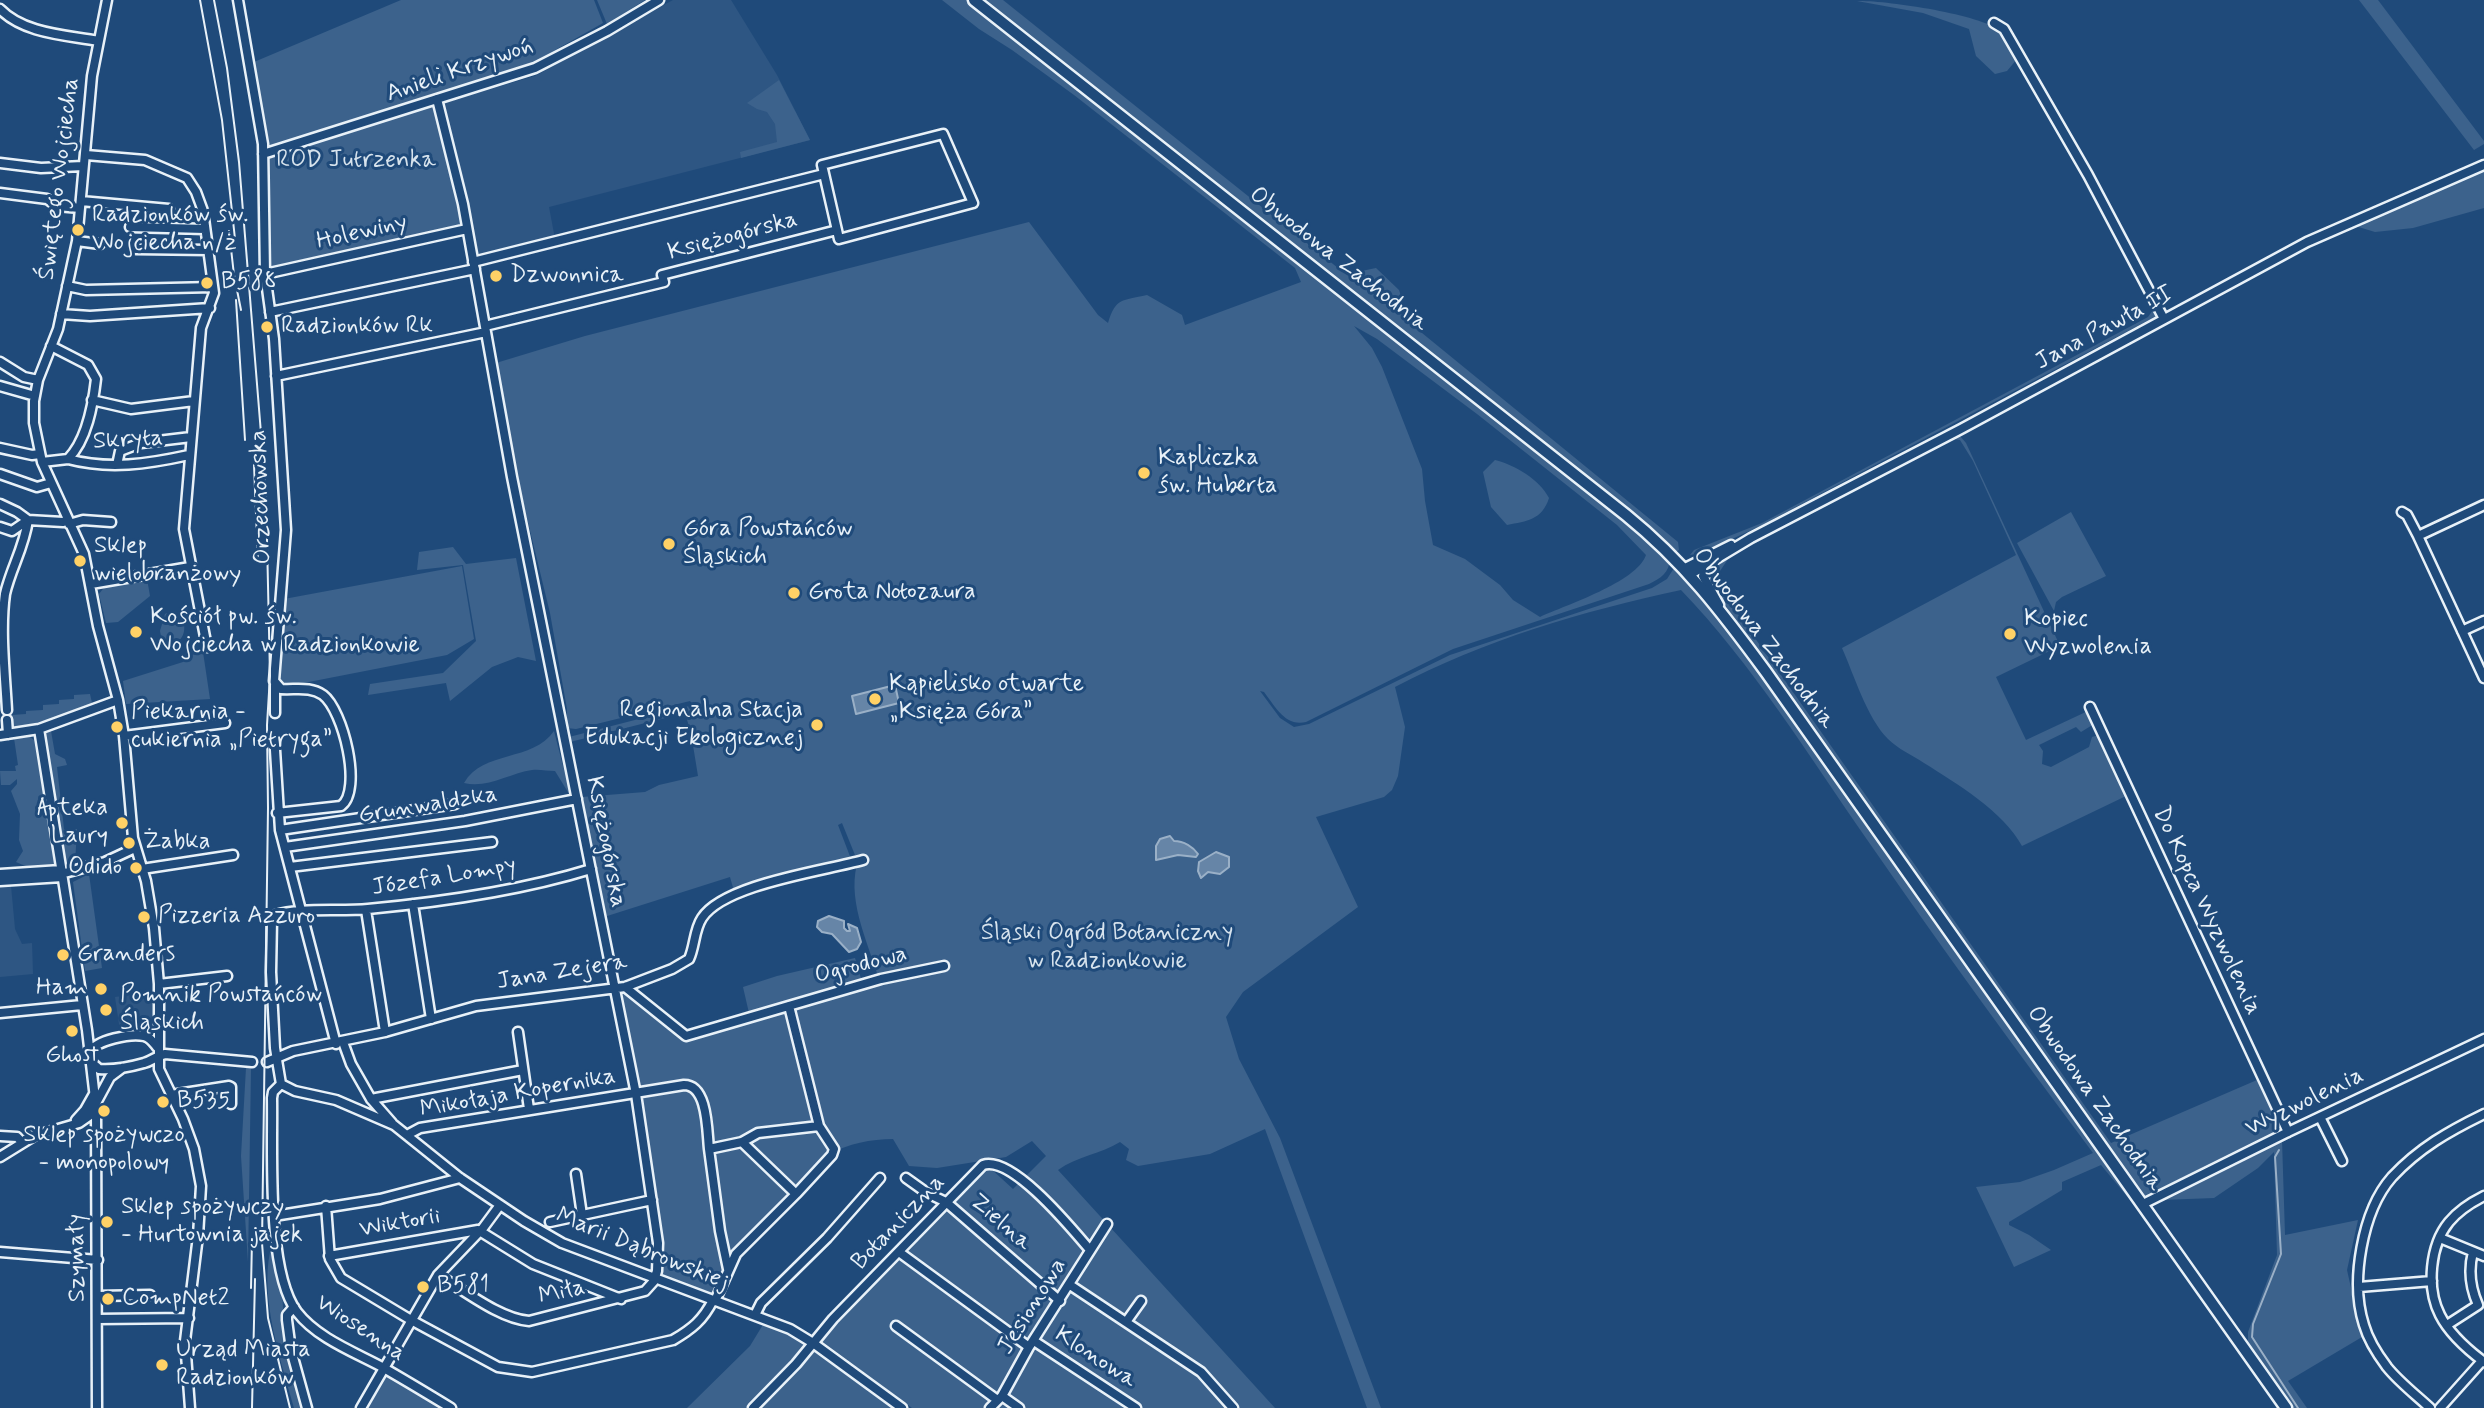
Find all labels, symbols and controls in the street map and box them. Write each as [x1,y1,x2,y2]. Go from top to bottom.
street label: Anieli Krzywoń [383,32,537,110]
street label: Świętego Wojciecha [33,76,87,282]
park label: ROD Jutrzenka [276,147,436,175]
street label: Obwodowa Zachodnia [1243,181,1433,339]
place label: Radzionków św. Wojciecha n/ż [92,202,249,258]
street label: Księżogórska [665,206,801,268]
street label: Holewiny [314,209,410,257]
marker: Radzionków św. Wojciecha n/ż [70,222,86,238]
place label: Dzwonnica [510,262,624,290]
marker: Dzwonnica [488,268,504,284]
place label: B588 [221,269,277,297]
marker: B588 [199,275,215,291]
street label: Jana Pawła II [2031,281,2179,377]
place label: Radzionków Rk [281,313,433,341]
marker: Radzionków Rk [259,319,275,335]
street label: Skryta [92,425,164,457]
street label: Orzechowska [245,429,279,565]
place label: Kapliczka św. Huberta [1158,445,1277,501]
marker: Kapliczka św. Huberta [1136,465,1152,481]
place label: Góra Powstańców Śląskich [683,516,853,572]
place label: Sklep wielobranżowy [94,533,241,589]
marker: Góra Powstańców Śląskich [661,536,677,552]
street label: Obwodowa Zachodnia [1685,543,1841,735]
marker: Sklep wielobranżowy [72,553,88,569]
place label: Grota Notozaura [808,579,976,607]
marker: Grota Notozaura [786,585,802,601]
place label: Kościół pw. św. Wojciecha w Radzionkowie [150,604,420,660]
place label: Kopiec Wyzwolenia [2024,606,2152,662]
marker: Kościół pw. św. Wojciecha w Radzionkowie [128,624,144,640]
marker: Kopiec Wyzwolenia [2002,626,2018,642]
place label: Kąpielisko otwarte „Księża Góra” [889,671,1084,727]
marker: Kąpielisko otwarte „Księża Góra” [867,691,883,707]
place label: Regionalna Stacja Edukacji Ekologicznej [584,697,803,753]
place label: Piekarnia - cukiernia „Pietryga” [131,699,332,755]
marker: Regionalna Stacja Edukacji Ekologicznej [809,717,825,733]
marker: Piekarnia - cukiernia „Pietryga” [109,719,125,735]
street label: Księżogórska [578,774,632,910]
street label: Grunwaldzka [356,781,500,831]
place label: Apteka Laury [37,795,108,851]
street label: Do Kopca Wyzwolenia [2145,802,2267,1020]
marker: Apteka Laury [114,815,130,831]
place label: Żabka [143,829,211,857]
marker: Żabka [121,835,137,851]
street label: Józefa Lompy [370,852,518,904]
place label: Odido [68,854,122,882]
marker: Odido [128,860,144,876]
place label: Pizzeria Azzuro [158,903,315,931]
marker: Pizzeria Azzuro [136,909,152,925]
park label: Śląski Ogród Botaniczny w Radzionkowie [981,920,1233,976]
place label: Granders [77,941,175,969]
street label: Ogrodowa [812,941,910,991]
marker: Granders [55,947,71,963]
street label: Jana Zejera [495,949,629,997]
place label: Ham [36,975,87,1003]
marker: Ham [93,981,109,997]
place label: Pomnik Powstańców Śląskich [120,982,322,1038]
street label: Obwodowa Zachodnia [2019,1001,2169,1197]
marker: Pomnik Powstańców Śląskich [98,1002,114,1018]
marker: Ghost [64,1023,80,1039]
place label: Ghost [45,1042,99,1070]
street label: Wyzwolenia [2241,1062,2369,1144]
street label: Mikołaja Kopernika [418,1063,618,1125]
place label: B535 [177,1088,230,1116]
marker: B535 [155,1094,171,1110]
marker: Sklep spożywczo - monopolowy [96,1103,112,1119]
place label: Sklep spożywczo - monopolowy [23,1122,185,1178]
street label: Botaniczna [846,1169,952,1277]
street label: Zielna [963,1188,1037,1258]
place label: Sklep spożywczy - Hurtownia jajek [121,1194,303,1250]
street label: Marii Dąbrowskiej [551,1202,733,1298]
street label: Wiktorii [357,1203,443,1245]
street label: Szymały [63,1214,93,1302]
marker: Sklep spożywczy - Hurtownia jajek [99,1214,115,1230]
street label: Jesionowa [992,1254,1074,1360]
place label: B581 [437,1273,489,1301]
street label: Miła [536,1274,588,1312]
marker: B581 [415,1279,431,1295]
place label: CompNet2 [122,1285,229,1313]
street label: Wiosenna [310,1289,410,1369]
marker: CompNet2 [100,1291,116,1307]
street label: Klonowa [1049,1321,1141,1395]
place label: Urząd Miasta Radzionków [176,1337,311,1393]
marker: Urząd Miasta Radzionków [154,1357,170,1373]

